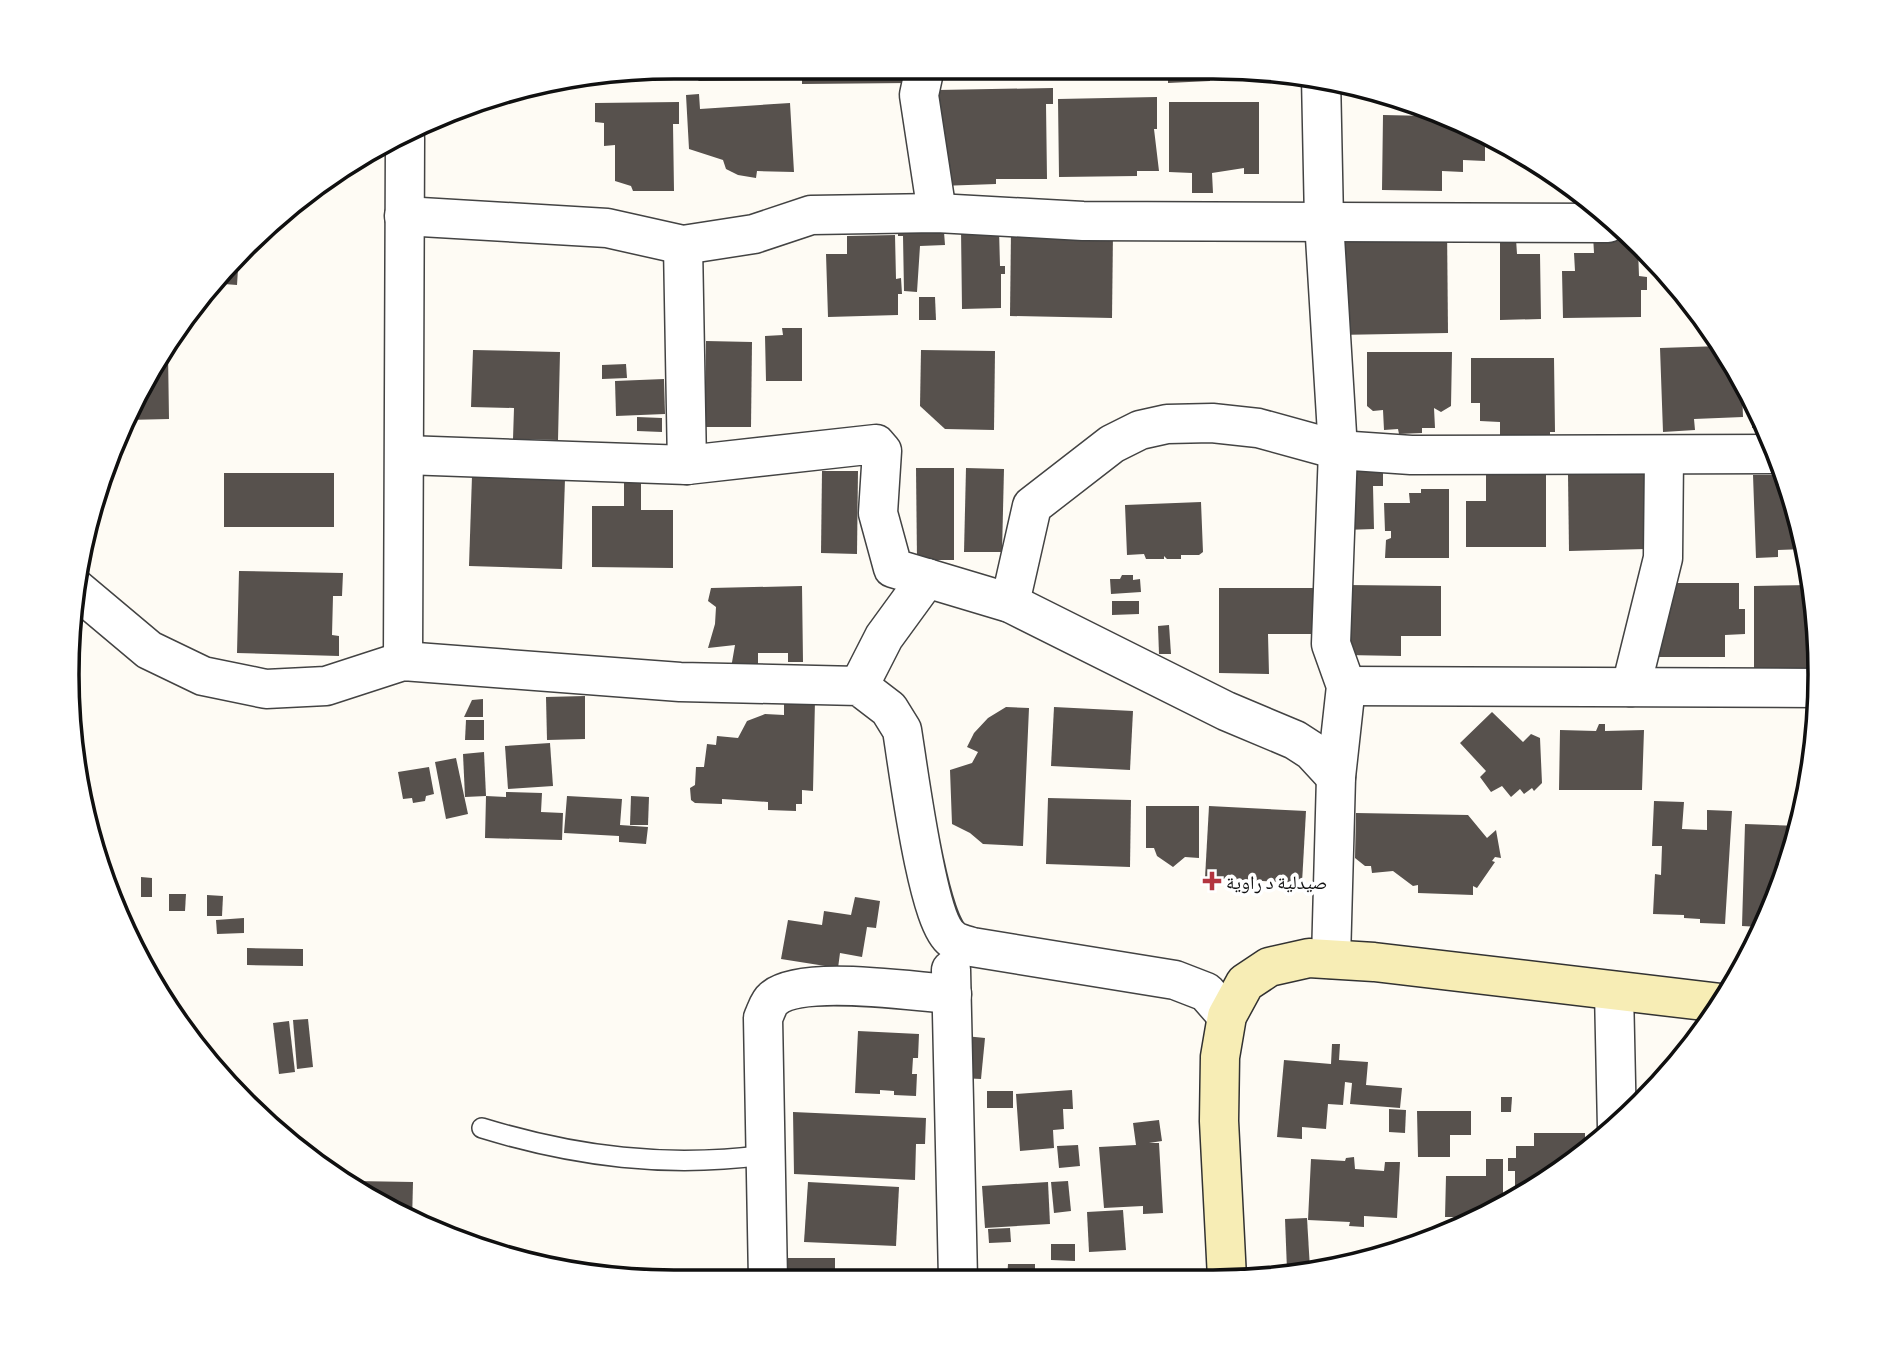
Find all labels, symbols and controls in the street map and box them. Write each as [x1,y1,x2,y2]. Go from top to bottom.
place label: صيدلية د راوية [1226,867,1328,895]
marker: صيدلية د راوية [1204,873,1220,889]

